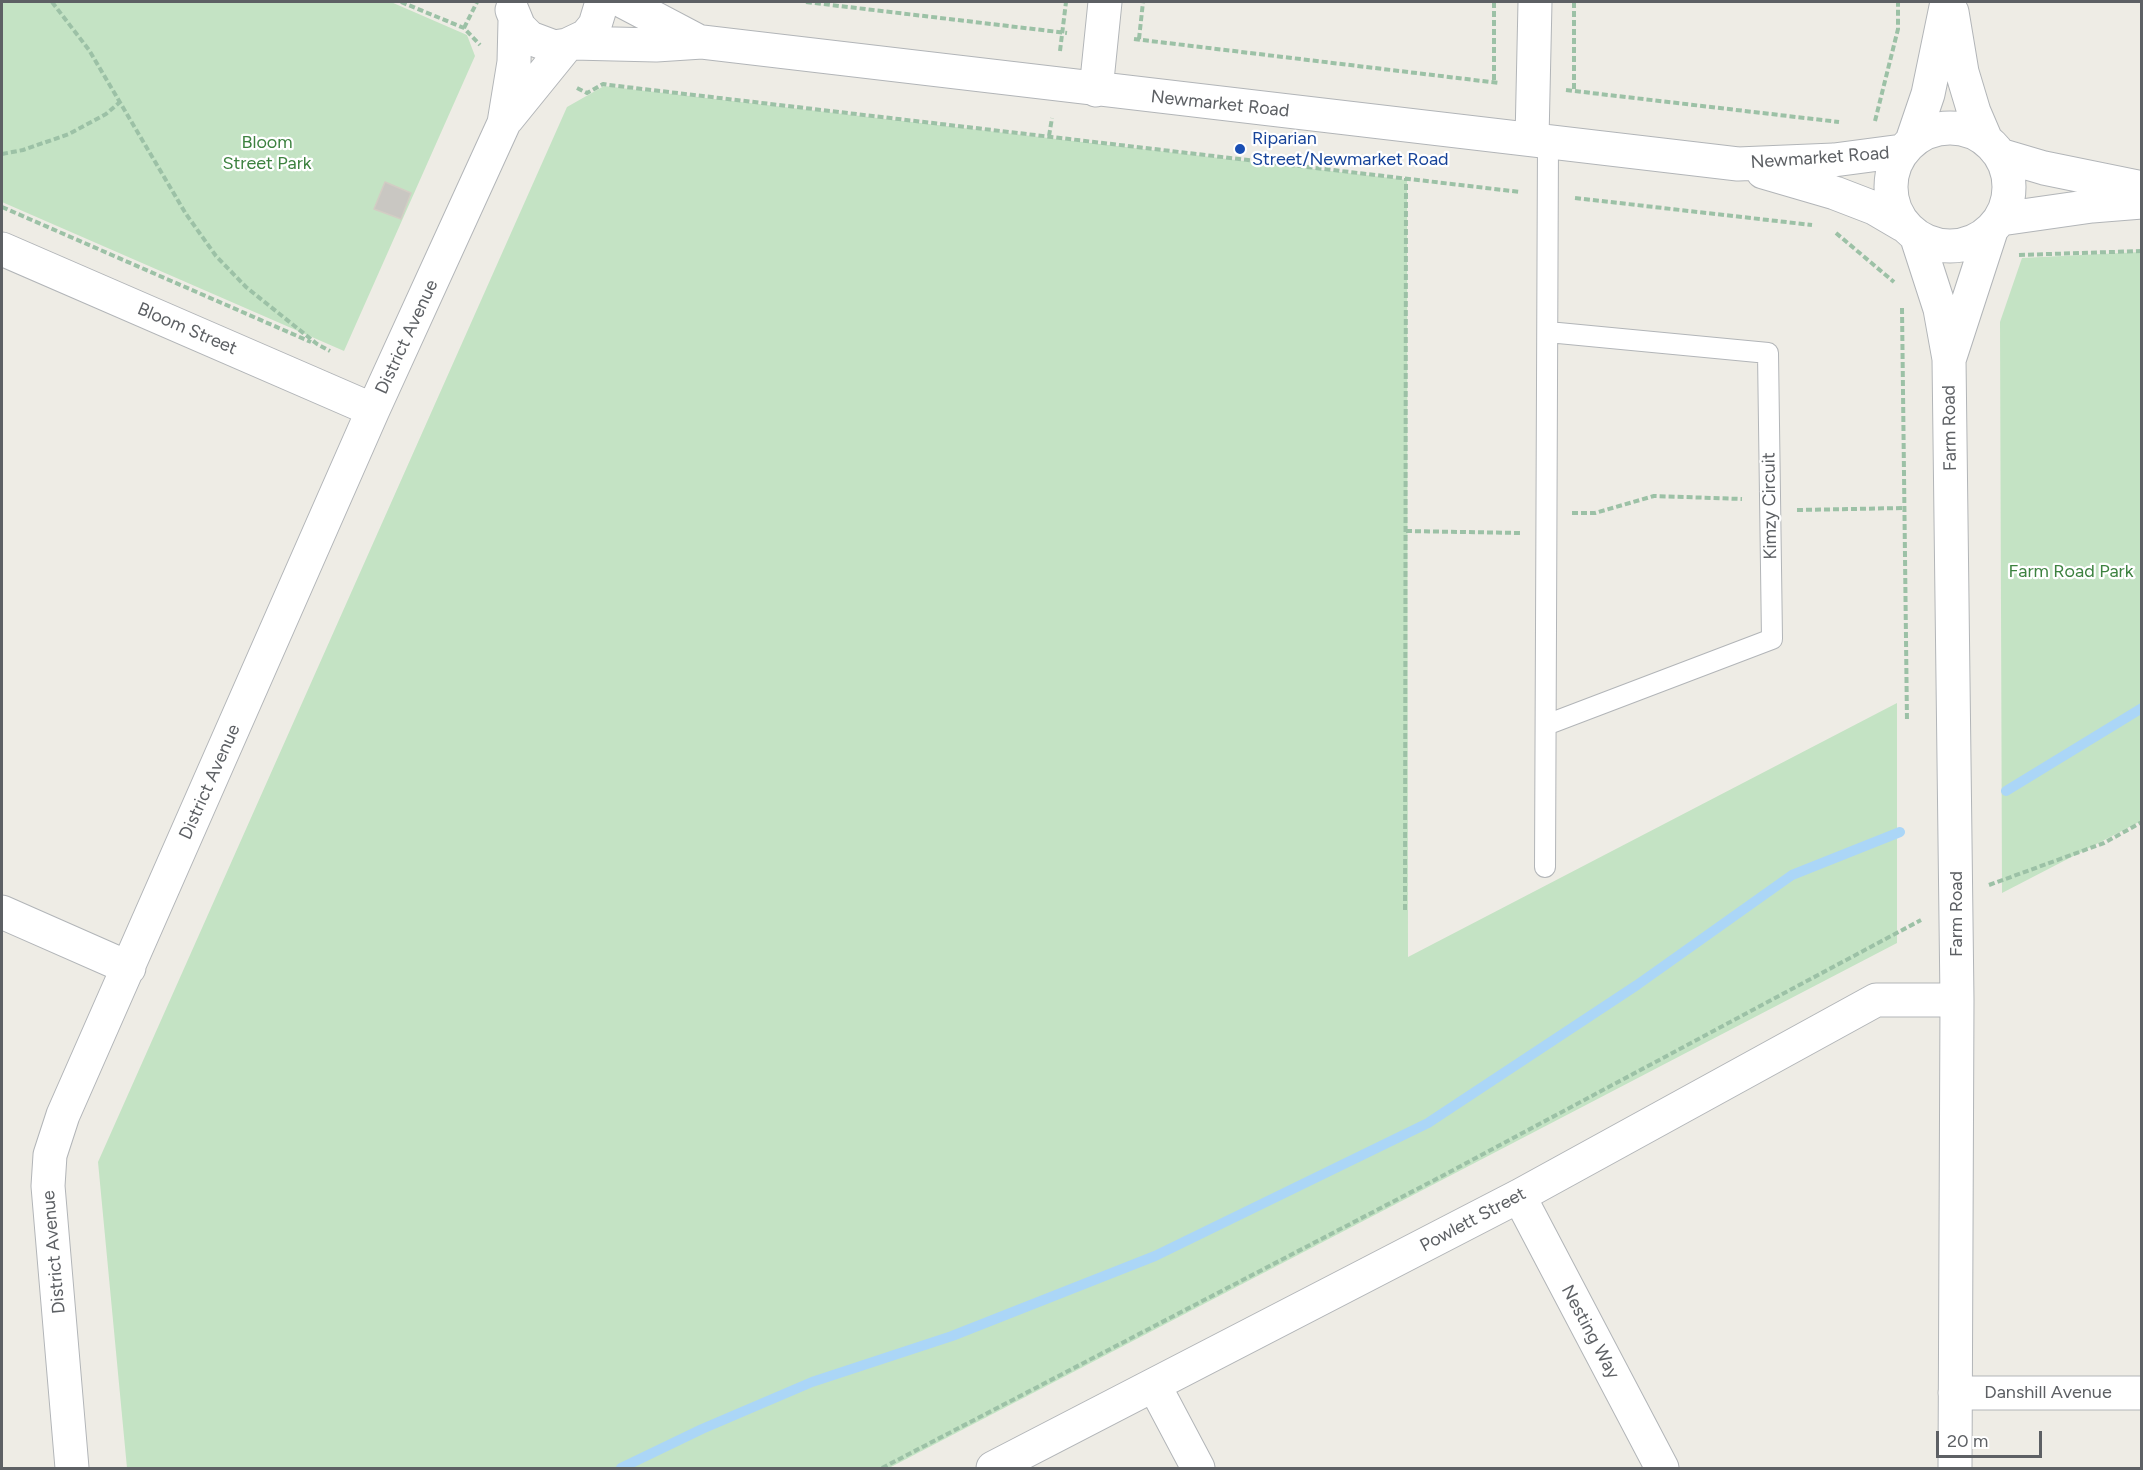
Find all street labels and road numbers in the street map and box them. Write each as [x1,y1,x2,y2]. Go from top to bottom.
street label: Newmarket Road [1150,86,1290,122]
street label: Newmarket Road [1750,142,1890,174]
street label: District Avenue [371,276,443,398]
street label: Bloom Street [134,298,240,360]
street label: Farm Road [1938,385,1962,471]
street label: Kimzy Circuit [1758,452,1782,560]
street label: District Avenue [175,721,245,843]
street label: Farm Road [1946,871,1968,957]
street label: Powlett Street [1416,1183,1530,1257]
street label: District Avenue [38,1189,70,1315]
street label: Nesting Way [1556,1281,1624,1383]
street label: Danshill Avenue [1984,1382,2112,1404]

